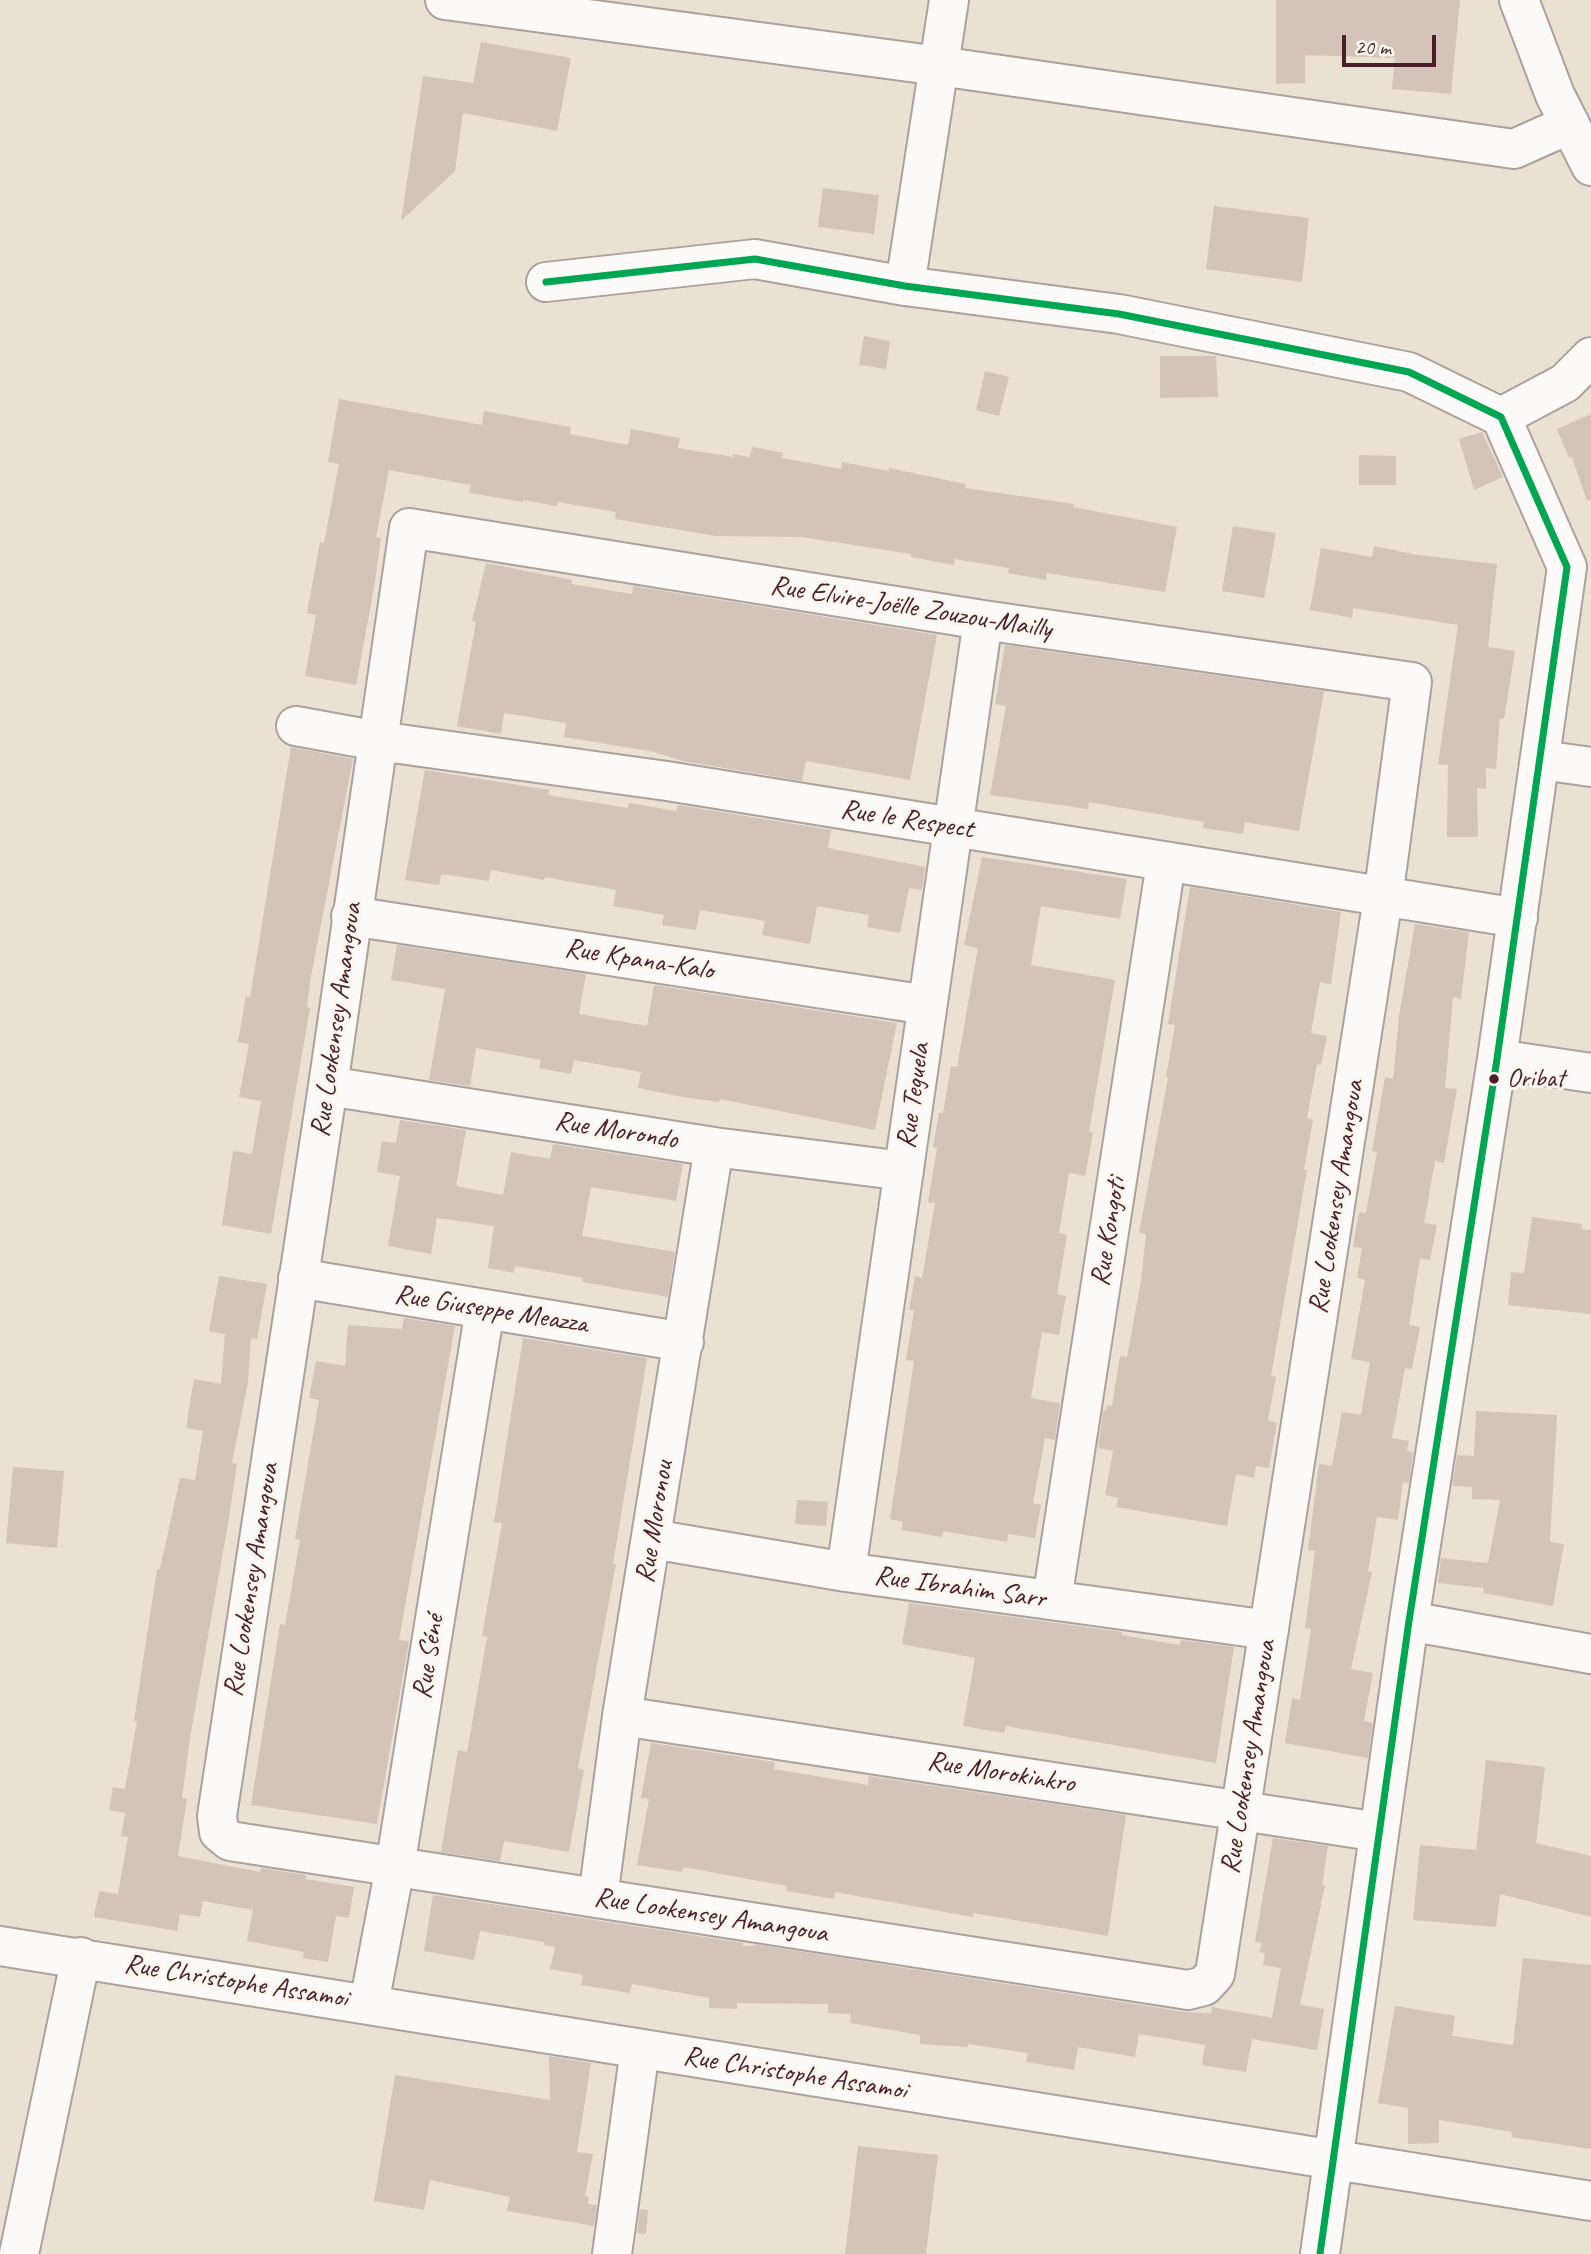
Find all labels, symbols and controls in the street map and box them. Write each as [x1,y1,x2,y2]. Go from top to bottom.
scale bar [1346,21,1440,65]
text: 20 m [1355,34,1391,60]
street label: Rue Elvire-Joëlle Zouzou-Mailly [768,569,1054,647]
street label: Rue le Respect [838,793,976,847]
street label: Rue Lookensey Amangoua [304,901,370,1139]
street label: Rue Kpana-Kalo [562,932,716,988]
street label: Rue Teguela [890,1041,938,1151]
place label: Oribat [1507,1063,1565,1095]
marker: Oribat [1487,1072,1501,1086]
street label: Rue Lookensey Amangoua [1302,1078,1372,1316]
street label: Rue Morondo [552,1105,680,1157]
street label: Rue Kongoti [1084,1175,1134,1289]
street label: Rue Giuseppe Meazza [392,1278,590,1342]
street label: Rue Moronou [629,1458,681,1586]
street label: Rue Lookensey Amangoua [217,1461,287,1699]
street label: Rue Ibrahim Sarr [872,1559,1048,1617]
street label: Rue Séné [406,1612,452,1702]
street label: Rue Lookensey Amangoua [1214,1638,1284,1876]
street label: Rue Morokinkro [925,1745,1077,1801]
street label: Rue Lookensey Amangoua [592,1881,830,1951]
street label: Rue Christophe Assamoi [122,1948,350,2016]
street label: Rue Christophe Assamoi [681,2040,909,2108]

